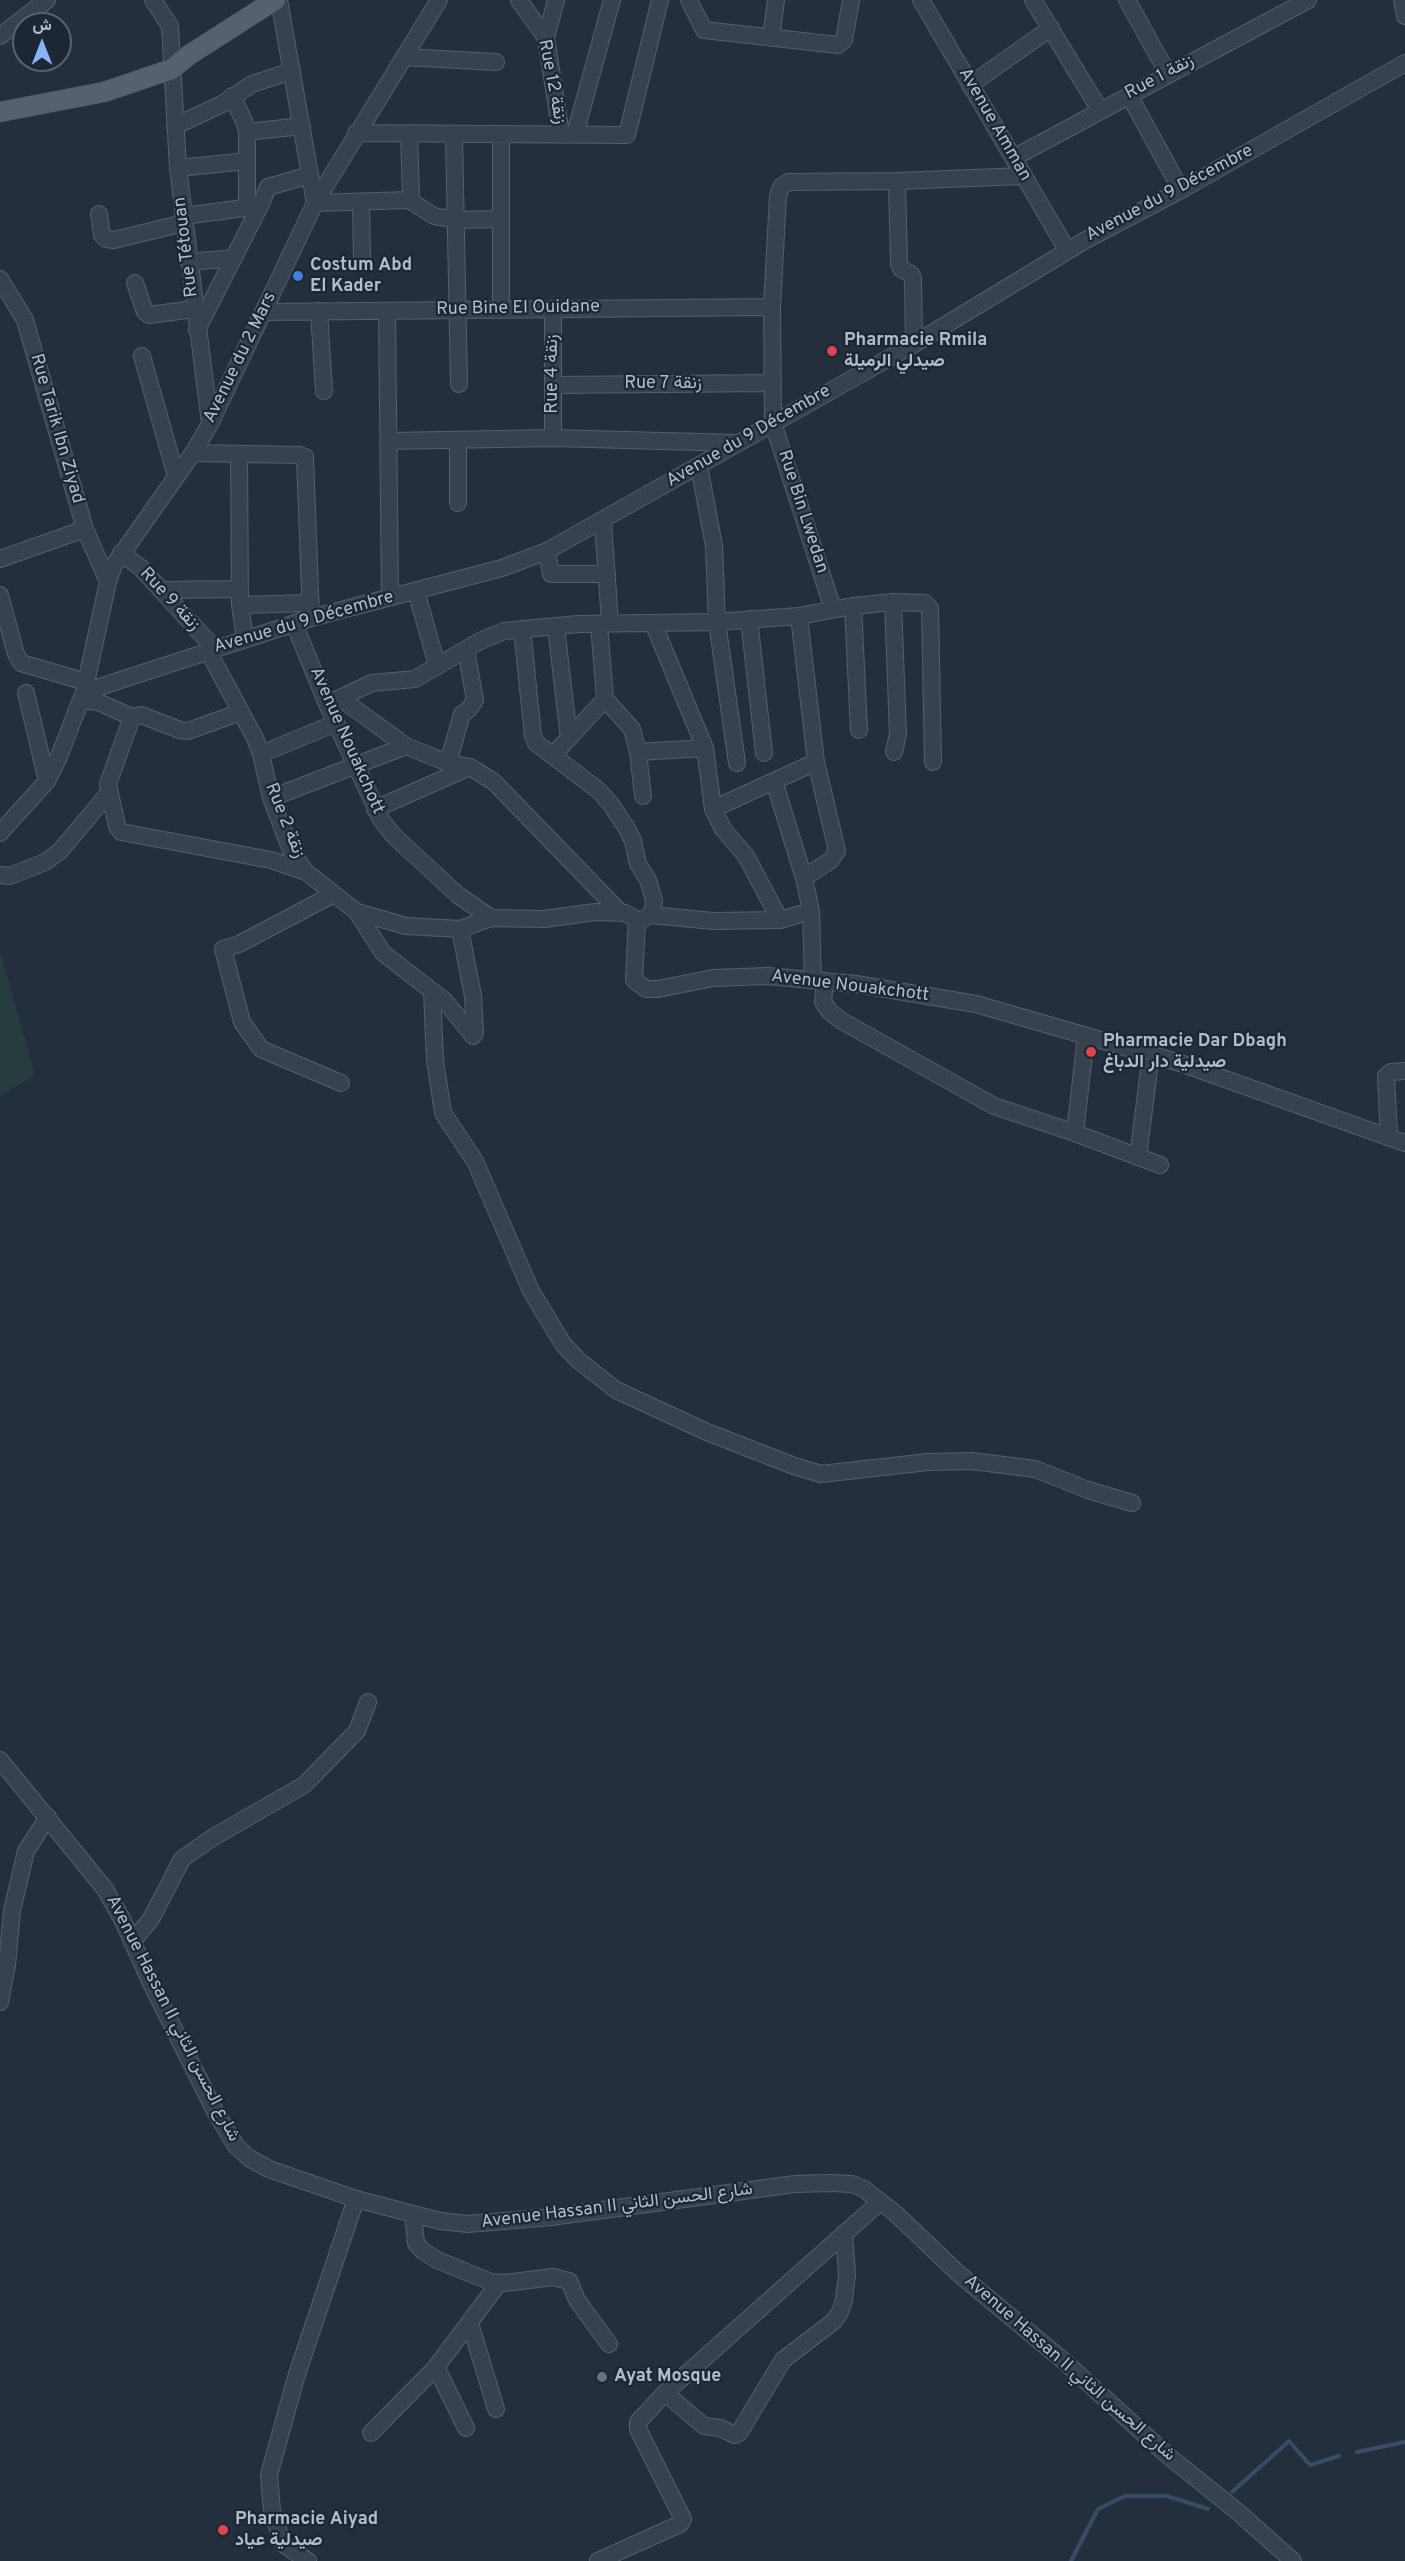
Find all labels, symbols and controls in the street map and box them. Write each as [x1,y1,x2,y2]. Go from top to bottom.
north arrow [12,12,72,72]
text: ش [32,16,52,36]
street label: Rue 12 زنقة [532,38,570,126]
street label: Rue 1 زنقة [1122,51,1198,105]
street label: Avenue Amman [953,64,1035,186]
street label: Avenue du 9 Décembre [1083,141,1257,247]
street label: Rue Tétouan [170,196,204,298]
place label: Costum Abd El Kader [310,255,412,298]
marker: Costum Abd El Kader [291,269,305,283]
street label: Avenue du 2 Mars [200,289,282,427]
street label: Rue Bine El Ouidane [436,297,600,321]
place label: Pharmacie Rmila صيدلي الرميلة [844,330,987,372]
street label: Rue 4 زنقة [542,334,564,414]
marker: Pharmacie Rmila صيدلي الرميلة [825,344,839,358]
street label: Rue Tarik Ibn Ziyad [24,352,88,506]
street label: Rue 7 زنقة [624,373,702,395]
street label: Avenue du 9 Décembre [663,381,835,493]
street label: Rue Bin Lwedan [772,448,832,576]
street label: Rue 9 زنقة [134,564,204,636]
street label: Avenue du 9 Décembre [212,587,396,659]
street label: Avenue Nouakchott [304,664,388,818]
street label: Rue 2 زنقة [259,780,309,862]
street label: Avenue Nouakchott [770,967,930,1007]
place label: Pharmacie Dar Dbagh صيدلية دار الدباغ [1103,1031,1287,1074]
marker: Pharmacie Dar Dbagh صيدلية دار الدباغ [1084,1045,1098,1059]
street label: Avenue Hassan II شارع الحسن الثاني [100,1892,244,2146]
street label: Avenue Hassan II شارع الحسن الثاني [480,2180,754,2234]
street label: Avenue Hassan II شارع الحسن الثاني [959,2271,1179,2467]
place label: Ayat Mosque [614,2366,721,2388]
marker: Ayat Mosque [595,2370,609,2384]
place label: Pharmacie Aiyad صيدلية عياد [235,2509,378,2552]
marker: Pharmacie Aiyad صيدلية عياد [216,2523,230,2537]

